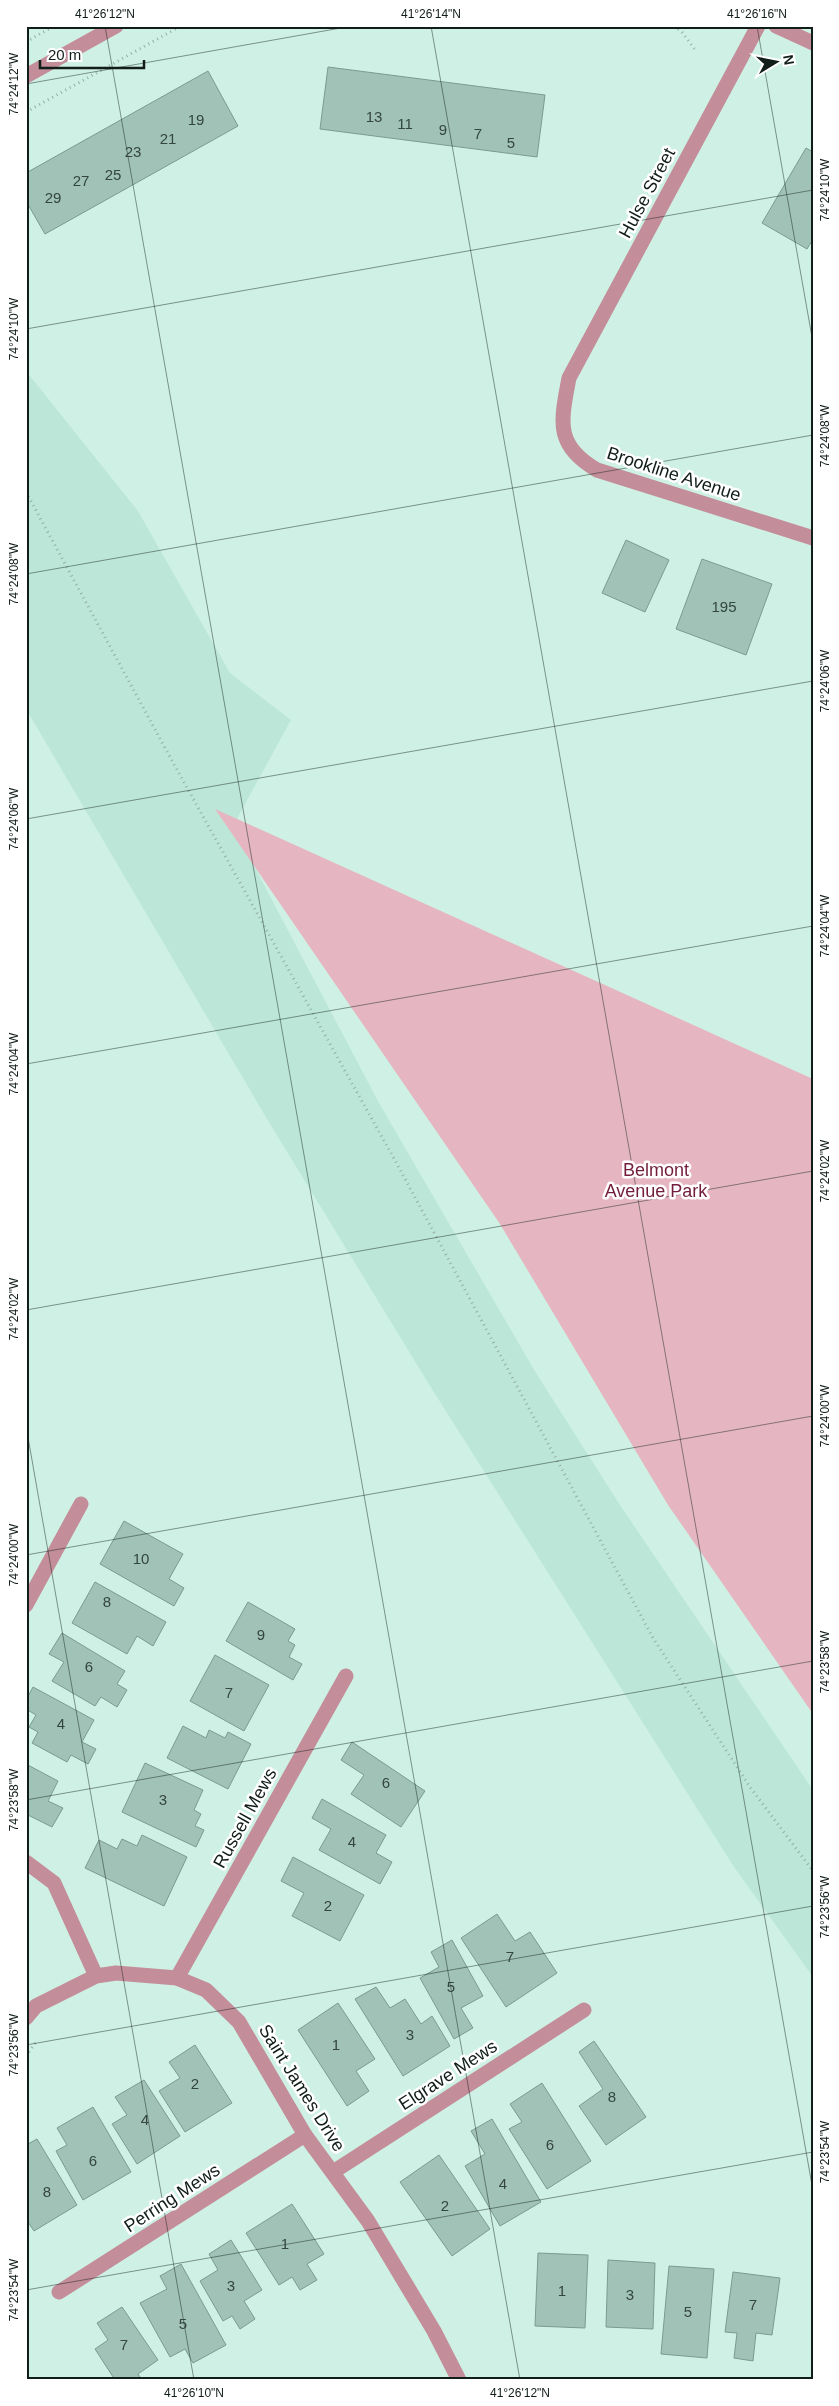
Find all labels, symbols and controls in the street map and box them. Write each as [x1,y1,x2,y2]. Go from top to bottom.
text: 41°26'12"N [75,7,135,21]
text: 41°26'14"N [401,7,461,21]
text: 41°26'16"N [727,7,787,21]
scale bar [40,38,144,70]
north arrow [752,38,802,88]
text: 20 m [48,46,81,63]
text: 74°24'12"W [7,52,21,115]
text: N [780,53,798,66]
house number: 13 [366,108,382,125]
house number: 19 [188,111,204,128]
house number: 11 [397,115,413,132]
house number: 9 [439,121,447,138]
house number: 7 [474,125,482,142]
house number: 21 [160,130,176,147]
house number: 5 [507,134,515,151]
house number: 23 [125,143,141,160]
street label: Hulse Street [615,145,679,241]
text: 74°24'10"W [818,158,832,221]
house number: 25 [105,166,121,183]
house number: 27 [73,172,89,189]
house number: 29 [45,189,61,206]
text: 74°24'10"W [7,297,21,360]
text: 74°24'08"W [818,404,832,467]
street label: Brookline Avenue [604,443,744,505]
text: 74°24'08"W [7,542,21,605]
house number: 195 [711,598,737,615]
text: 74°24'06"W [818,649,832,712]
text: 74°24'06"W [7,787,21,850]
text: 74°24'04"W [818,894,832,957]
text: 74°24'04"W [7,1032,21,1095]
text: 74°24'02"W [818,1139,832,1202]
park label: Belmont Avenue Park [605,1160,708,1201]
text: 74°24'02"W [7,1277,21,1340]
text: 74°24'00"W [818,1384,832,1447]
text: 74°24'00"W [7,1523,21,1586]
house number: 10 [133,1550,149,1567]
house number: 8 [103,1593,111,1610]
house number: 9 [257,1626,265,1643]
text: 74°23'58"W [818,1630,832,1693]
house number: 6 [85,1658,93,1675]
house number: 7 [225,1684,233,1701]
house number: 4 [57,1715,65,1732]
street label: Russell Mews [209,1765,281,1871]
text: 74°23'58"W [7,1768,21,1831]
house number: 6 [382,1774,390,1791]
house number: 3 [159,1791,167,1808]
house number: 4 [348,1833,356,1850]
text: 74°23'56"W [818,1875,832,1938]
house number: 2 [324,1897,332,1914]
house number: 7 [506,1948,514,1965]
house number: 5 [447,1978,455,1995]
text: 74°23'56"W [7,2013,21,2076]
street label: Saint James Drive [255,2021,349,2155]
house number: 3 [406,2026,414,2043]
house number: 1 [332,2036,340,2053]
street label: Elgrave Mews [395,2036,501,2114]
house number: 2 [191,2075,199,2092]
house number: 8 [608,2088,616,2105]
house number: 4 [141,2111,149,2128]
text: 74°23'54"W [818,2120,832,2183]
house number: 6 [546,2136,554,2153]
house number: 6 [89,2152,97,2169]
street label: Perring Mews [120,2160,224,2236]
house number: 4 [499,2175,507,2192]
house number: 8 [43,2183,51,2200]
house number: 2 [441,2197,449,2214]
house number: 1 [281,2235,289,2252]
text: 74°23'54"W [7,2258,21,2321]
house number: 3 [227,2277,235,2294]
house number: 1 [558,2282,566,2299]
house number: 3 [626,2286,634,2303]
house number: 7 [749,2296,757,2313]
house number: 5 [684,2303,692,2320]
house number: 5 [179,2315,187,2332]
house number: 7 [120,2336,128,2353]
text: 41°26'10"N [164,2386,224,2400]
text: 41°26'12"N [490,2386,550,2400]

